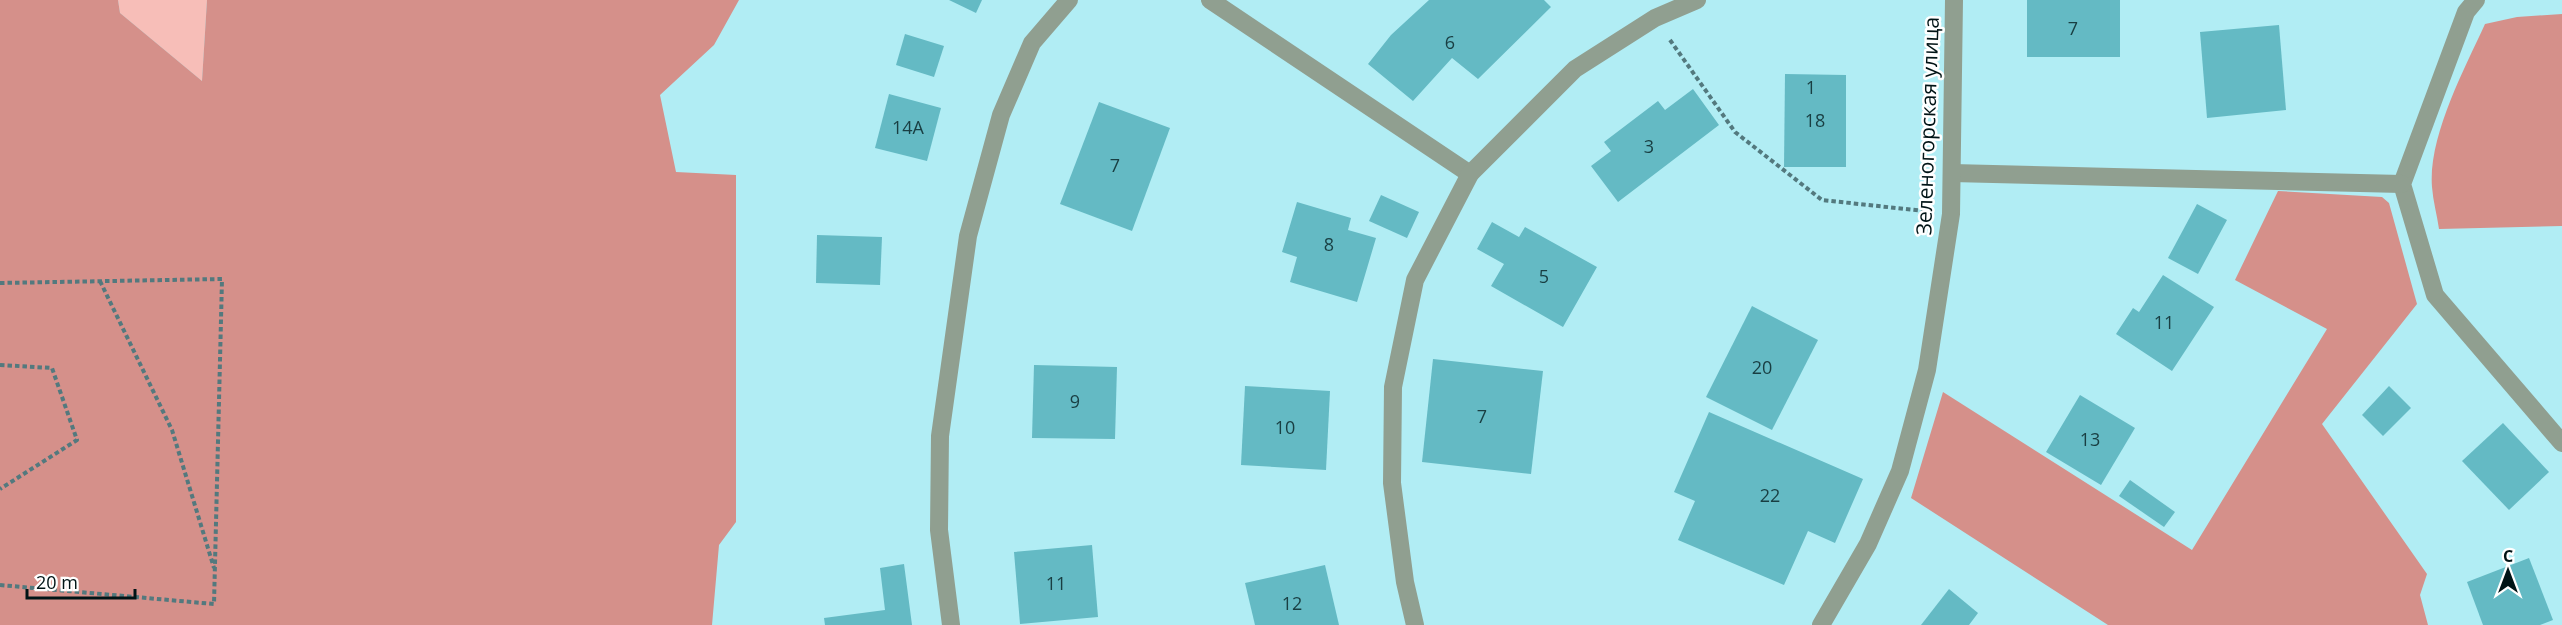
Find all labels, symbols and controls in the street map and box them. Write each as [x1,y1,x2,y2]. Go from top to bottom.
street label: Зеленогорская улица [1909,16,1945,236]
house number: 7 [2068,16,2078,40]
house number: 6 [1445,30,1455,54]
house number: 1 [1806,75,1816,99]
house number: 18 [1805,108,1825,132]
house number: 14А [892,115,925,139]
house number: 3 [1644,134,1654,158]
house number: 7 [1110,153,1120,177]
house number: 8 [1324,232,1334,256]
house number: 5 [1539,264,1549,288]
house number: 11 [2154,310,2174,334]
house number: 20 [1752,355,1772,379]
house number: 9 [1070,389,1080,413]
house number: 7 [1477,404,1487,428]
house number: 10 [1275,415,1295,439]
house number: 13 [2080,427,2100,451]
house number: 22 [1760,483,1780,507]
north arrow [2478,541,2538,601]
text: С [2503,545,2513,567]
scale bar [27,562,135,600]
text: 20 m [36,570,78,594]
house number: 11 [1046,571,1066,595]
house number: 12 [1282,591,1302,615]

